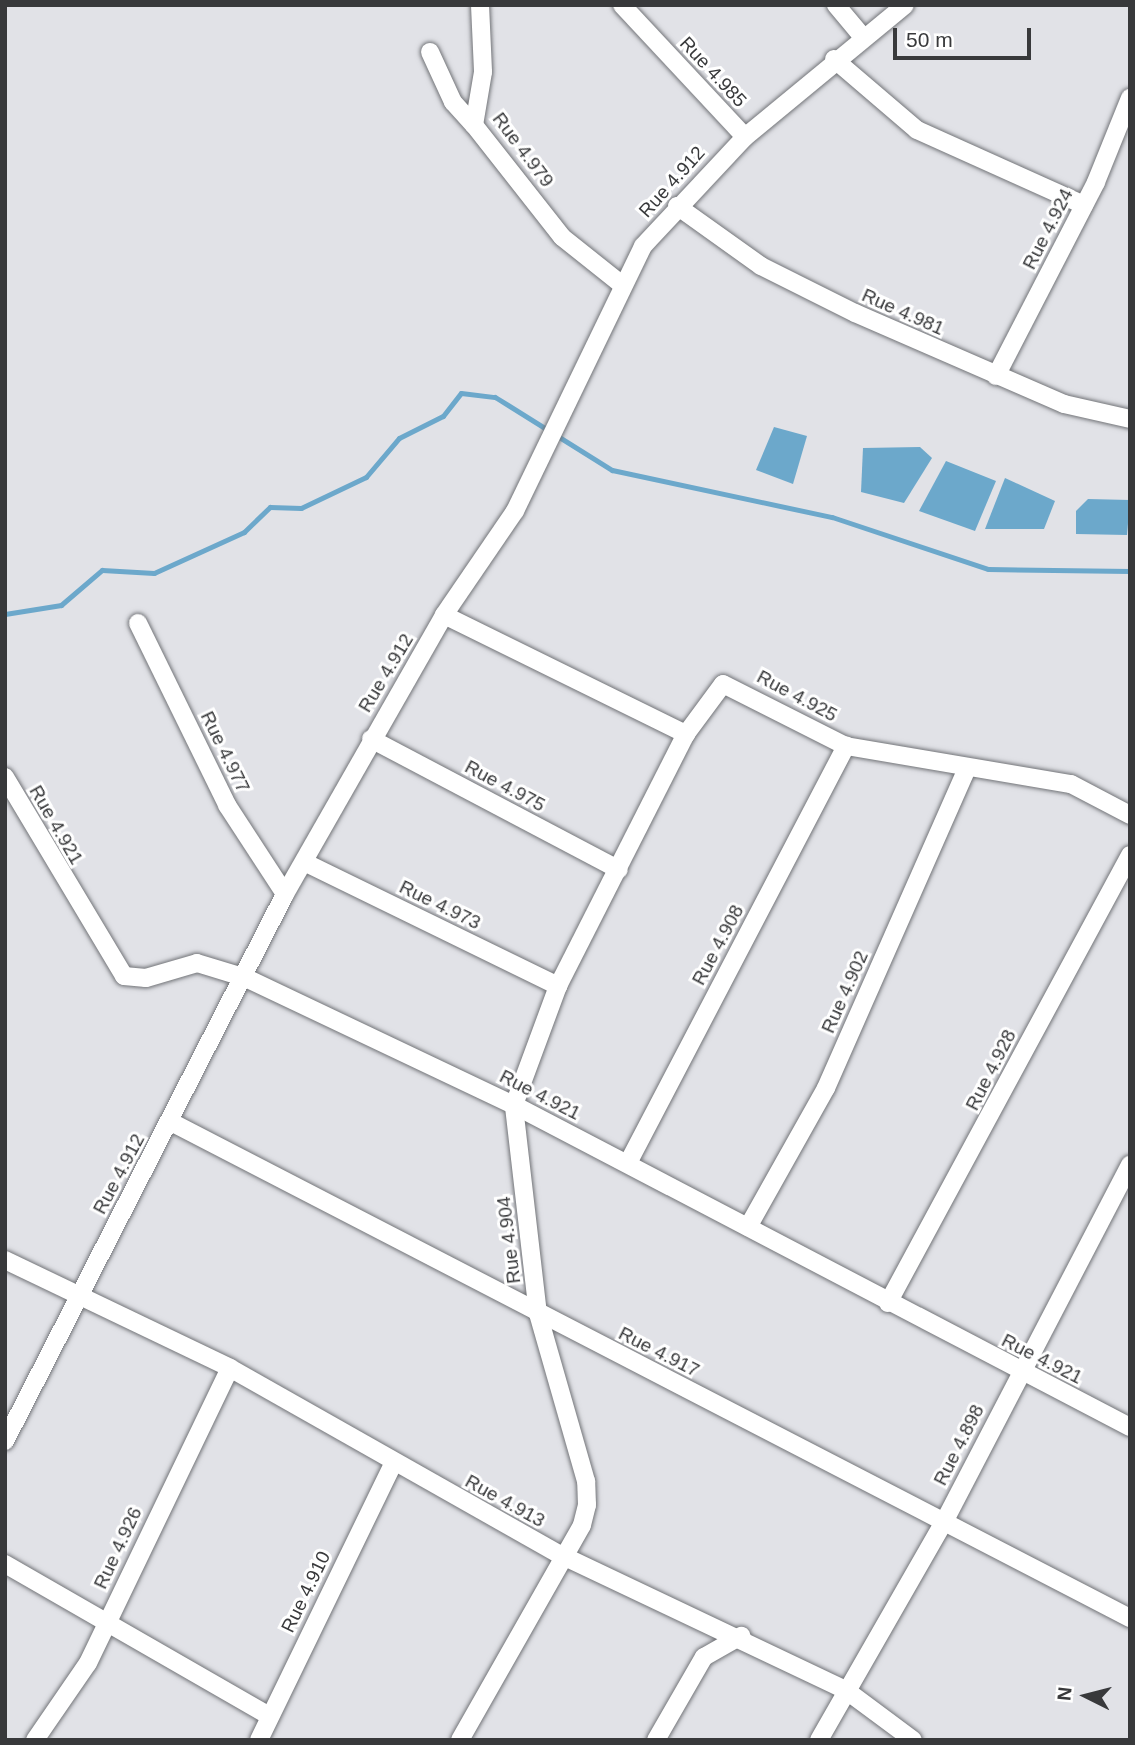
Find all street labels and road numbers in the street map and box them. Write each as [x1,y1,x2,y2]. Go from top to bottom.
street label: Rue 4.985 [675,32,751,112]
street label: Rue 4.979 [488,108,558,192]
street label: Rue 4.912 [634,142,710,222]
street label: Rue 4.924 [1018,185,1078,273]
street label: Rue 4.981 [858,284,948,340]
street label: Rue 4.912 [354,630,418,716]
street label: Rue 4.925 [753,665,841,727]
street label: Rue 4.977 [196,708,254,796]
street label: Rue 4.975 [461,755,549,817]
street label: Rue 4.921 [24,781,88,869]
street label: Rue 4.973 [396,876,484,934]
street label: Rue 4.908 [687,901,749,989]
street label: Rue 4.902 [817,947,873,1037]
street label: Rue 4.928 [961,1026,1021,1114]
street label: Rue 4.921 [496,1065,584,1125]
street label: Rue 4.912 [88,1130,150,1218]
street label: Rue 4.904 [492,1195,526,1285]
street label: Rue 4.917 [615,1322,703,1382]
street label: Rue 4.921 [998,1329,1086,1389]
street label: Rue 4.898 [929,1401,989,1489]
street label: Rue 4.913 [461,1470,549,1532]
street label: Rue 4.926 [89,1503,147,1593]
street label: Rue 4.910 [277,1548,335,1636]

